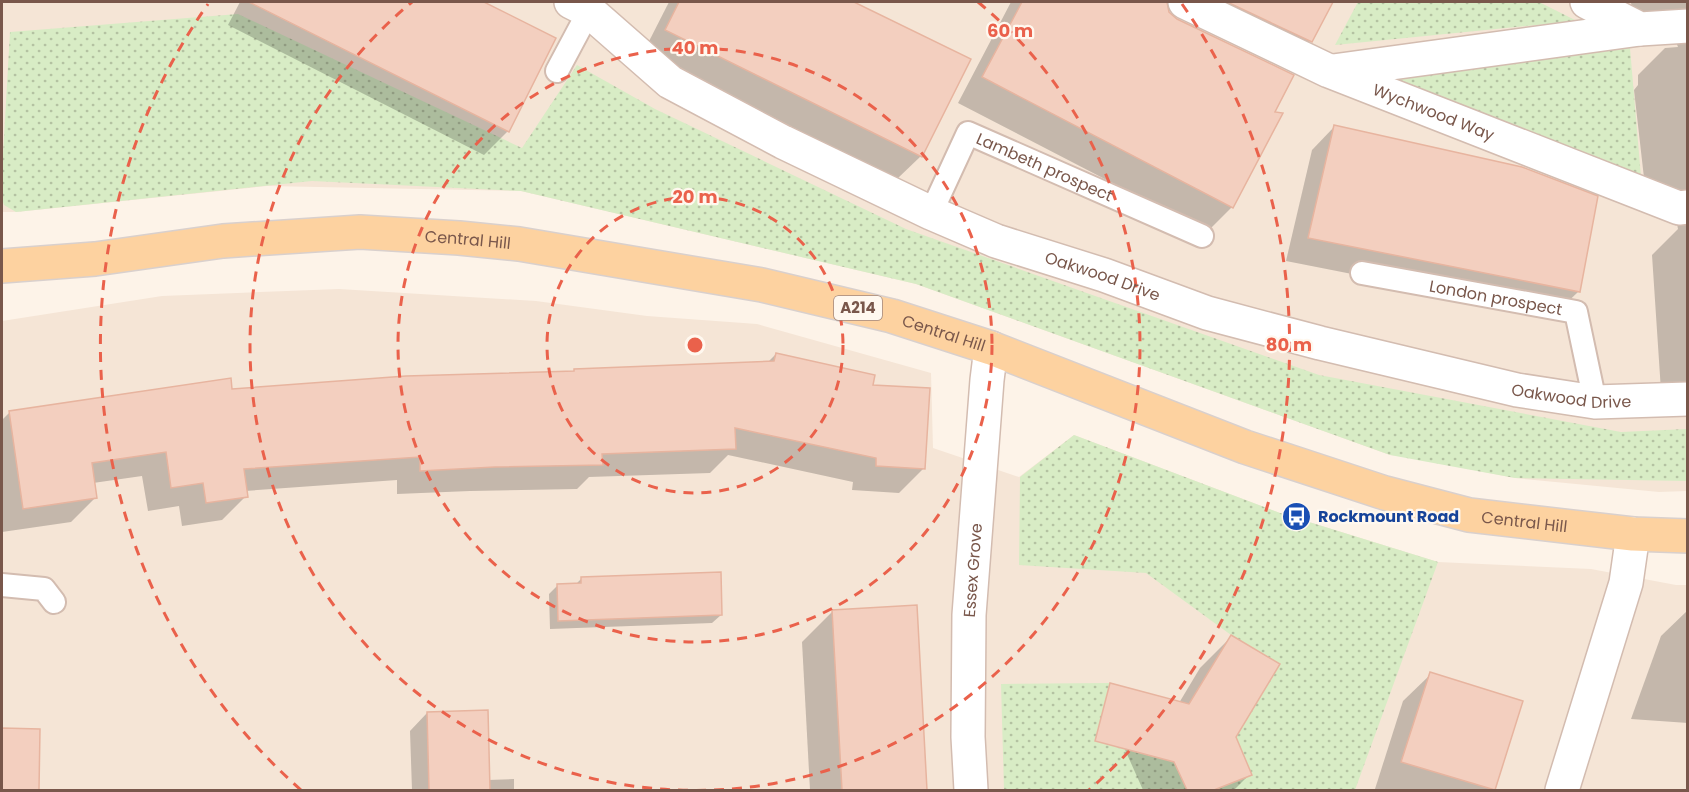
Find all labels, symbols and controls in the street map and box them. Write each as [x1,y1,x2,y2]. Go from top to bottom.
text: 60 m [987,18,1033,43]
text: 40 m [672,35,718,60]
street label: Wychwood Way [1369,78,1498,147]
street label: Lambeth prospect [973,127,1117,207]
text: 20 m [673,184,717,209]
street label: Central Hill [424,225,512,255]
street label: Oakwood Drive [1042,246,1164,307]
street label: London prospect [1427,274,1564,321]
road number: A214 [834,296,882,320]
street label: Central Hill [899,309,988,357]
text: 80 m [1266,332,1312,357]
centre of rings [685,335,705,355]
street label: Oakwood Drive [1510,378,1632,414]
bus stop icon: Rockmount Road [1281,500,1313,532]
place label: Rockmount Road [1318,505,1459,528]
street label: Central Hill [1480,506,1569,538]
street label: Essex Grove [958,522,988,618]

